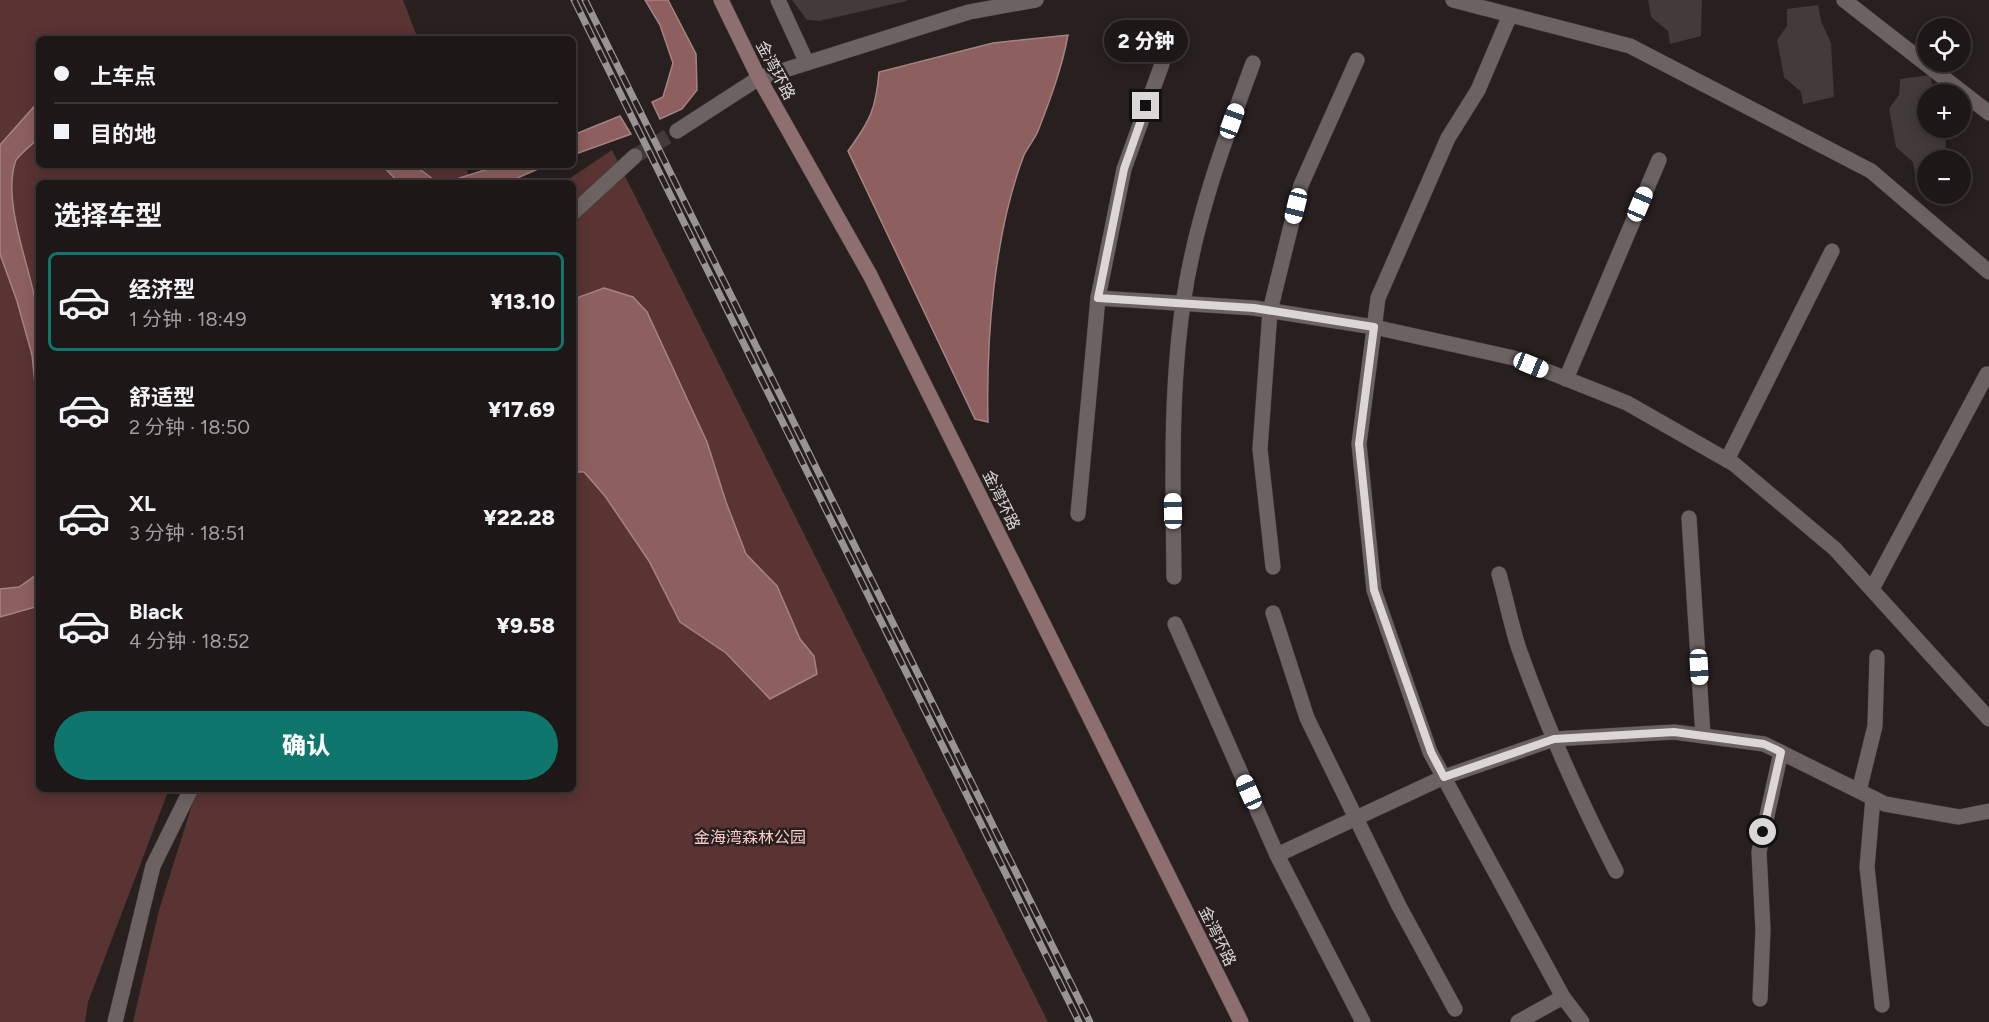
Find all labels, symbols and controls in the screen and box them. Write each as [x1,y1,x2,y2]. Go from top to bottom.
map controls [1917,18,1971,204]
button: locate [1917,18,1971,72]
callout: 2 分钟 [1104,19,1188,61]
text: 2 分钟 [1118,29,1174,53]
street label: 金湾环路 [752,38,799,103]
text: 上车点 [90,63,156,90]
button: + [1917,84,1971,138]
route end [1132,92,1159,119]
car [1217,101,1247,141]
text: 目的地 [90,121,156,148]
button: − [1917,150,1971,204]
car [1625,184,1655,224]
car [1283,186,1309,226]
text: 选择车型 [54,199,162,232]
icon: car [57,275,111,329]
text: 经济型 [129,276,195,303]
text: ¥13.10 [490,288,555,315]
text: 1 分钟 · 18:49 [129,307,247,331]
car [1511,350,1551,380]
icon: car [57,383,111,437]
text: 舒适型 [129,384,195,411]
text: ¥17.69 [488,396,555,423]
text: 2 分钟 · 18:50 [129,415,250,439]
street label: 金湾环路 [979,467,1024,533]
text: XL [129,490,156,517]
icon: car [57,491,111,545]
car [1164,493,1182,529]
text: ¥22.28 [483,504,555,531]
text: 3 分钟 · 18:51 [129,521,245,545]
text: Black [129,598,183,625]
icon: car [57,599,111,653]
text: ¥9.58 [496,612,555,639]
text: 4 分钟 · 18:52 [129,629,250,653]
car [1689,649,1709,685]
button: 确认 [54,711,558,780]
car [1233,772,1265,812]
route start [1749,818,1776,845]
park label: 金海湾森林公园 [694,828,806,847]
street label: 金湾环路 [1195,903,1240,969]

